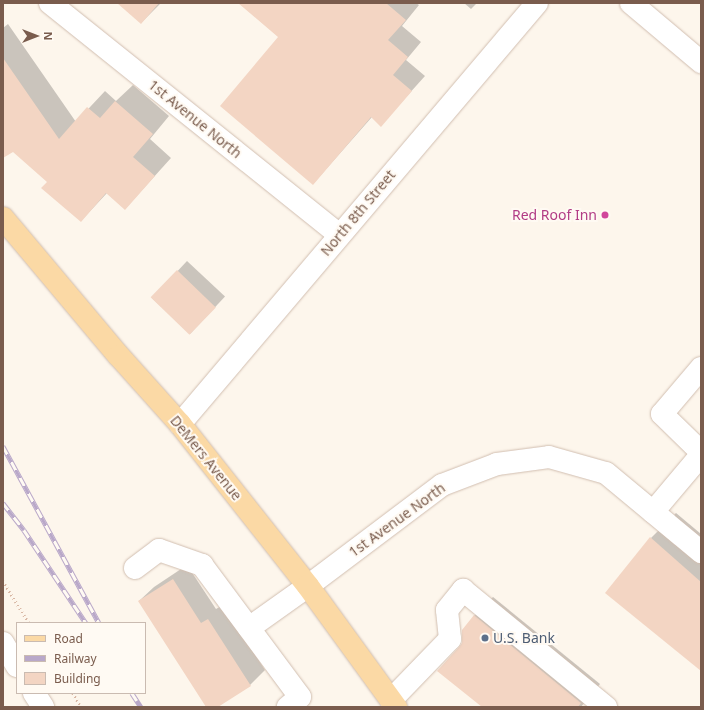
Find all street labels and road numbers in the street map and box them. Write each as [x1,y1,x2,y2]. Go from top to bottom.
street label: 1st Avenue North [145,76,245,162]
street label: North 8th Street [317,167,399,259]
street label: DeMers Avenue [167,412,245,504]
street label: 1st Avenue North [346,479,448,561]

